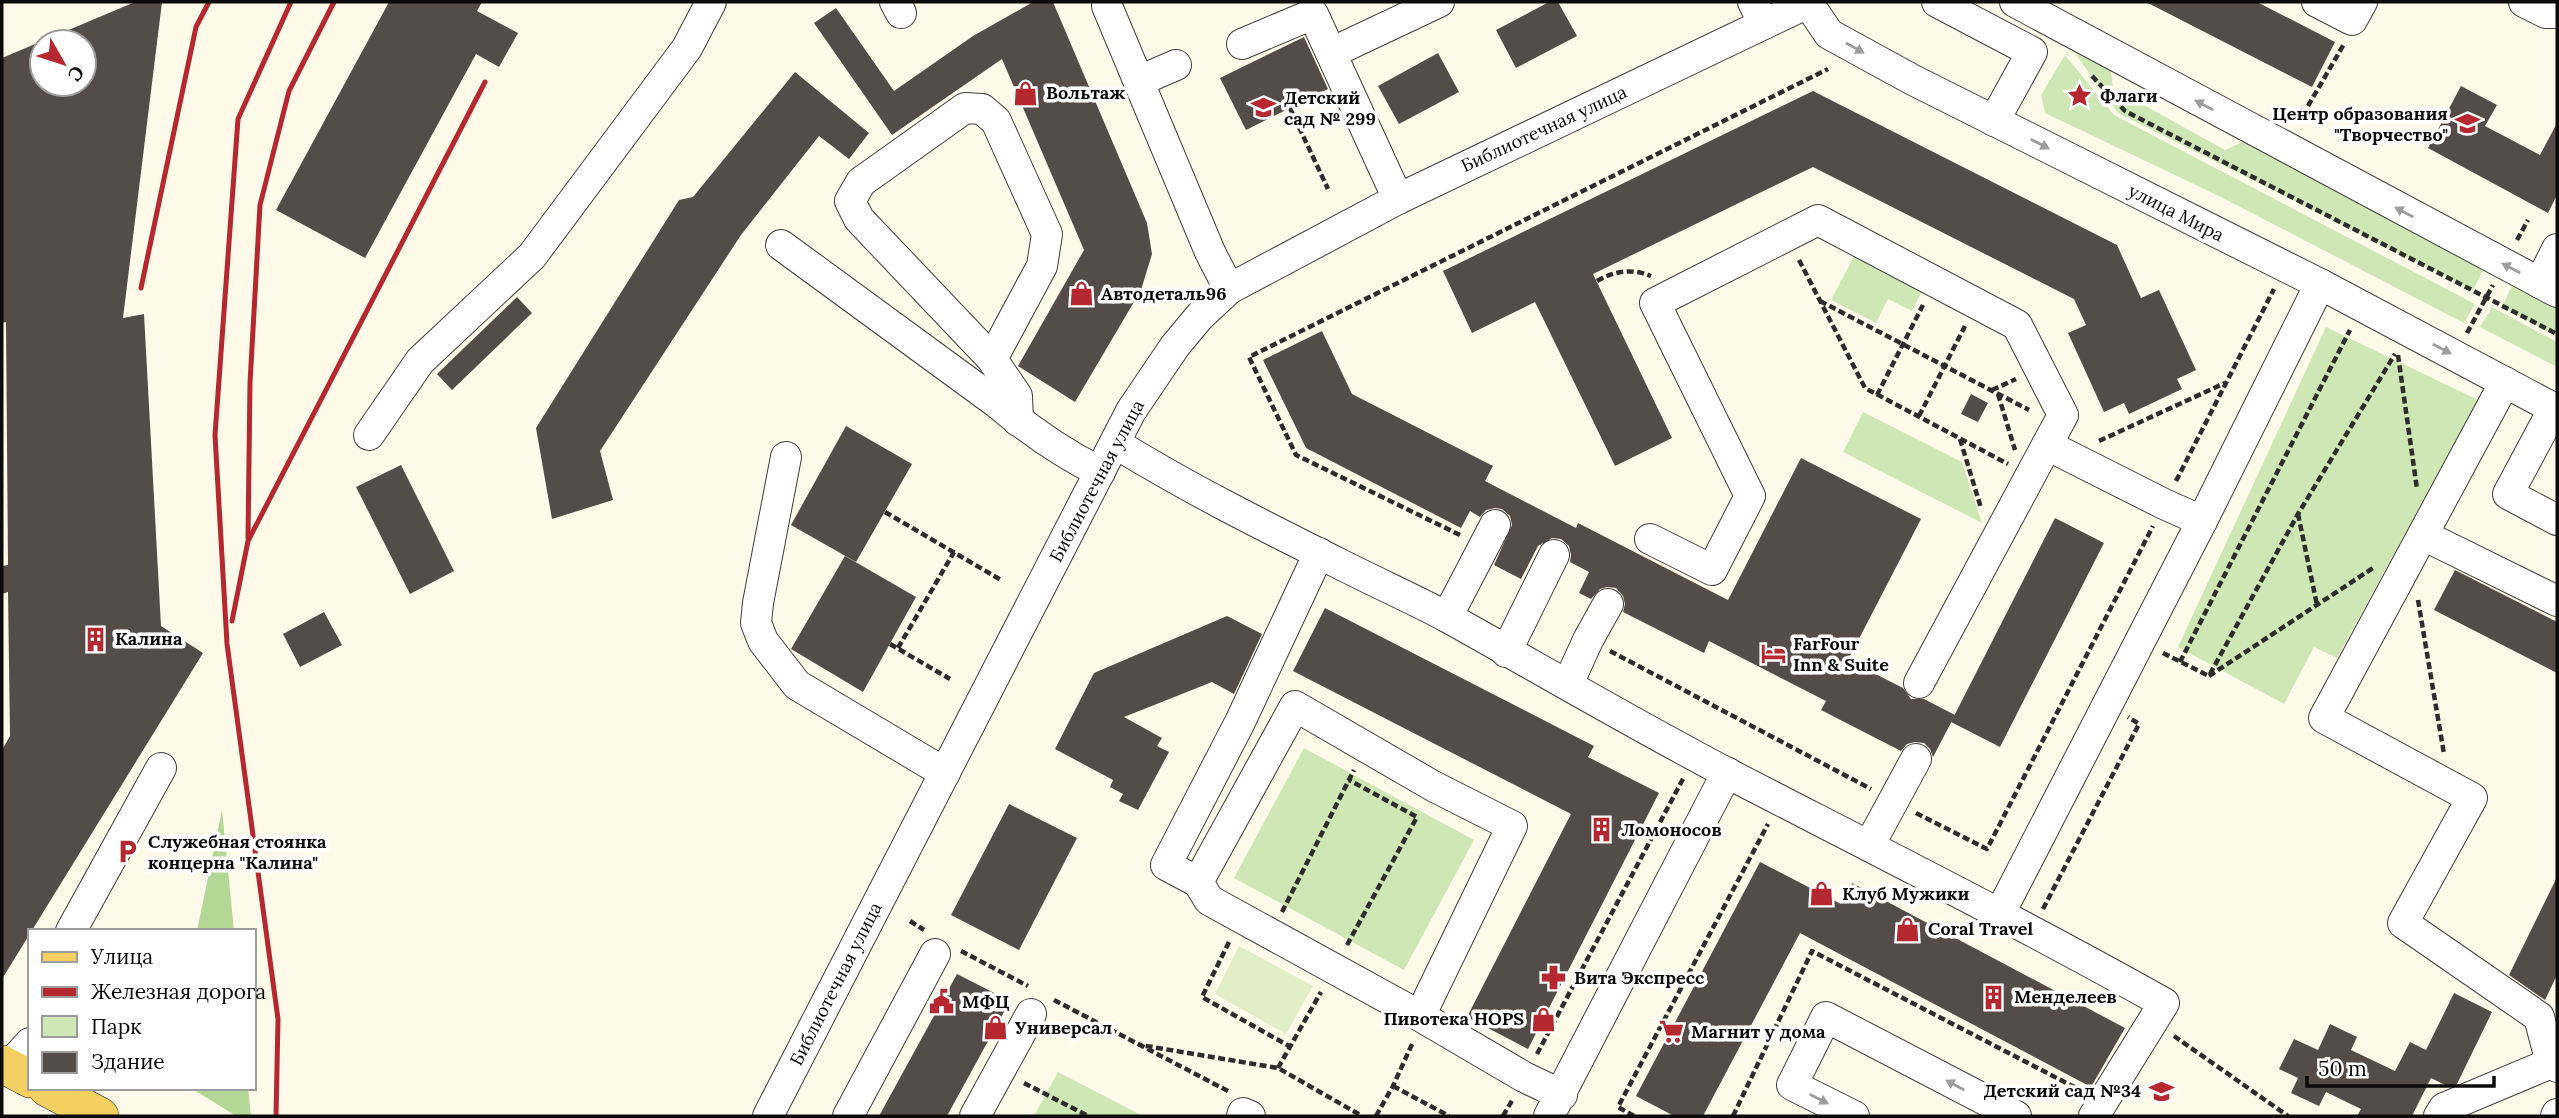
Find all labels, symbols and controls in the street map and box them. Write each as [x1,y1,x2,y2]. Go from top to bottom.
north arrow [28,28,98,98]
one-way arrow [1845,42,1864,54]
text: С [63,61,90,86]
shop icon: Вольтаж [1012,79,1040,107]
street label: Библиотечная улица [1457,80,1630,177]
place label: Вольтаж [1046,81,1125,104]
place icon: Флаги [2066,82,2094,110]
place label: Флаги [2100,84,2158,107]
place label: Детский сад № 299 [1284,86,1376,130]
school or university icon: Детский сад № 299 [1250,94,1278,122]
one-way arrow [2194,99,2214,111]
place label: Центр образования "Творчество" [2272,102,2448,146]
school or university icon: Центр образования "Творчество" [2454,110,2482,138]
one-way arrow [2030,138,2050,149]
street label: улица Мира [2125,179,2228,246]
one-way arrow [2395,206,2414,218]
one-way arrow [2501,262,2521,274]
shop icon: Автодеталь96 [1067,280,1095,308]
place label: Автодеталь96 [1101,282,1227,305]
one-way arrow [2433,343,2452,355]
street label: Библиотечная улица [1044,396,1149,566]
building icon: Калина [81,625,109,653]
place label: Калина [115,627,183,650]
place label: FarFour Inn & Suite [1793,632,1889,676]
hotel icon: FarFour Inn & Suite [1759,640,1787,668]
building icon: Ломоносов [1587,816,1615,844]
place label: Ломоносов [1621,818,1722,841]
place label: Служебная стоянка концерна "Калина" [148,830,327,874]
parking icon: Служебная стоянка концерна "Калина" [114,838,142,866]
shop icon: Клуб Мужики [1808,880,1836,908]
place label: Клуб Мужики [1842,882,1970,905]
street label: Библиотечная улица [784,898,887,1069]
shop icon: Coral Travel [1894,915,1922,943]
place label: Coral Travel [1928,917,2033,940]
legend [28,929,256,1090]
text: Улица [90,943,153,970]
pharmacy icon: Вита Экспресс [1540,964,1568,992]
place label: Вита Экспресс [1574,966,1705,989]
text: Железная дорога [91,978,266,1005]
building icon: Менделеев [1980,983,2008,1011]
place label: Менделеев [2014,985,2117,1008]
public building icon: МФЦ [928,988,956,1016]
place label: МФЦ [962,990,1010,1013]
shop icon: Пивотека HOPS [1530,1005,1558,1033]
place label: Пивотека HOPS [1383,1007,1524,1030]
text: Парк [91,1013,142,1040]
shop icon: Универсал [981,1014,1009,1042]
place label: Универсал [1015,1016,1112,1039]
supermarket icon: Магнит у дома [1657,1018,1685,1046]
place label: Магнит у дома [1691,1020,1826,1043]
scale bar [2307,1044,2494,1088]
text: Здание [91,1048,165,1075]
text: 50 m [2318,1055,2367,1082]
school or university icon: Детский сад №34 [2147,1077,2175,1105]
one-way arrow [1945,1079,1965,1091]
place label: Детский сад №34 [1983,1079,2141,1102]
one-way arrow [1809,1093,1829,1104]

